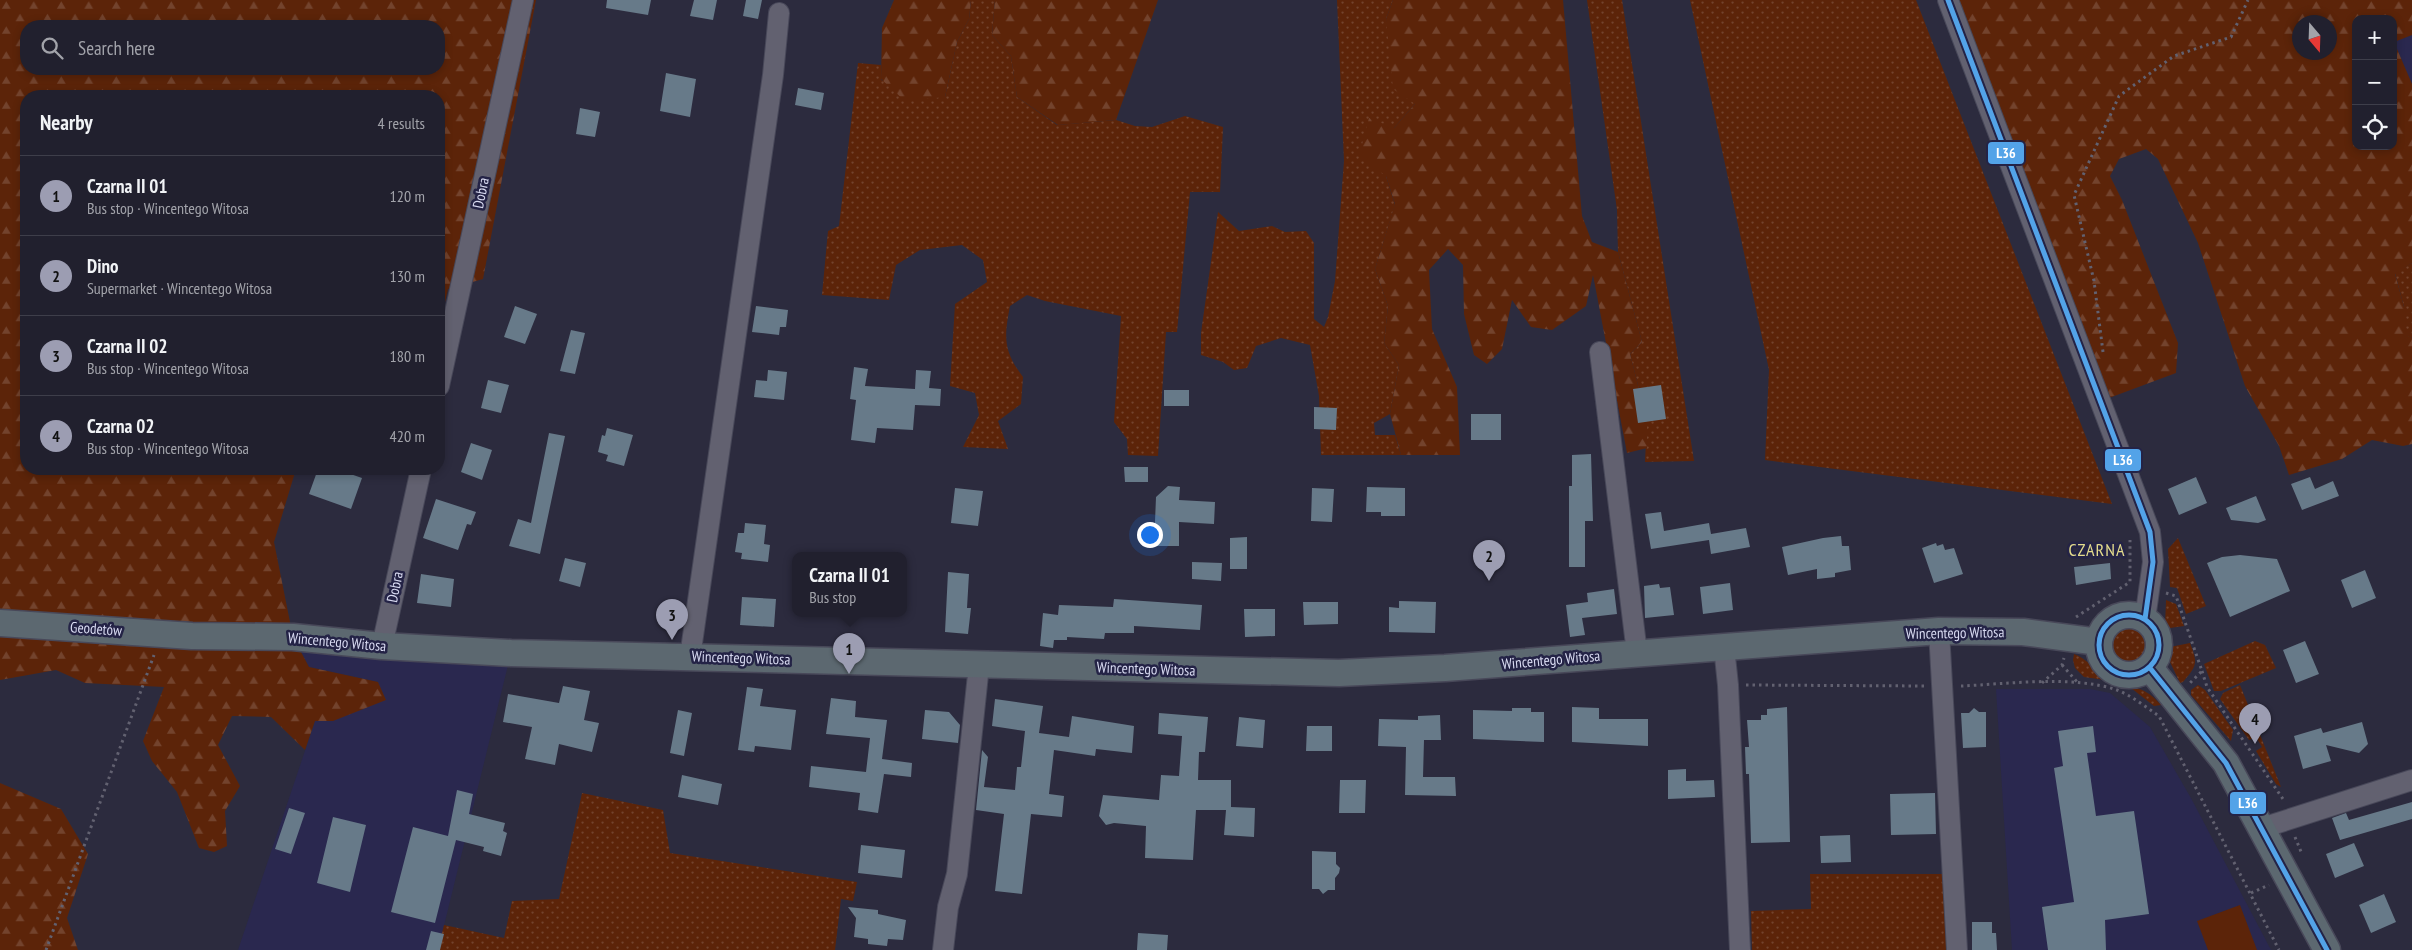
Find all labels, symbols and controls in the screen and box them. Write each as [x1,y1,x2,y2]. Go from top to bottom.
north arrow [2292,15,2337,60]
map controls [2352,15,2397,150]
button: + [2352,15,2397,60]
search box [20,20,445,75]
icon: search [38,34,66,62]
text: Search here [78,36,155,60]
button: − [2352,60,2397,105]
button: locate [2352,105,2397,150]
text: Nearby [40,109,93,136]
text: 4 results [378,113,425,133]
line badge: L36 [1987,141,2025,165]
text: L36 [1996,144,2016,162]
text: Czarna II 01 [87,174,167,198]
street label: Dobra [468,176,493,210]
text: 1 [52,186,60,206]
text: 120 m [390,186,425,206]
text: Bus stop · Wincentego Witosa [87,198,249,218]
text: Dino [87,254,118,278]
text: 2 [52,266,60,286]
text: 130 m [390,266,425,286]
text: Supermarket · Wincentego Witosa [87,278,272,298]
text: Czarna II 02 [87,334,167,358]
text: 3 [52,346,60,366]
text: 180 m [390,346,425,366]
text: Bus stop · Wincentego Witosa [87,358,249,378]
text: Czarna 02 [87,414,155,438]
text: 4 [52,426,60,446]
text: 420 m [390,426,425,446]
text: Bus stop · Wincentego Witosa [87,438,249,458]
line badge: L36 [2104,448,2142,472]
text: L36 [2113,451,2133,469]
your location [1137,522,1163,548]
district label: CZARNA [2069,538,2125,561]
pin: 2 [1473,540,1505,581]
popup [792,552,907,617]
text: Czarna II 01 [809,563,890,587]
street label: Dobra [382,570,407,604]
text: Bus stop [809,587,856,607]
pin: 3 [656,599,688,640]
street label: Geodetów [70,617,123,640]
street label: Wincentego Witosa [1906,622,2004,643]
street label: Wincentego Witosa [287,628,387,655]
pin: 1 [833,633,865,674]
street label: Wincentego Witosa [691,646,791,669]
street label: Wincentego Witosa [1501,646,1601,673]
street label: Wincentego Witosa [1096,657,1196,680]
pin: 4 [2239,703,2271,744]
line badge: L36 [2229,791,2267,815]
text: L36 [2238,794,2258,812]

